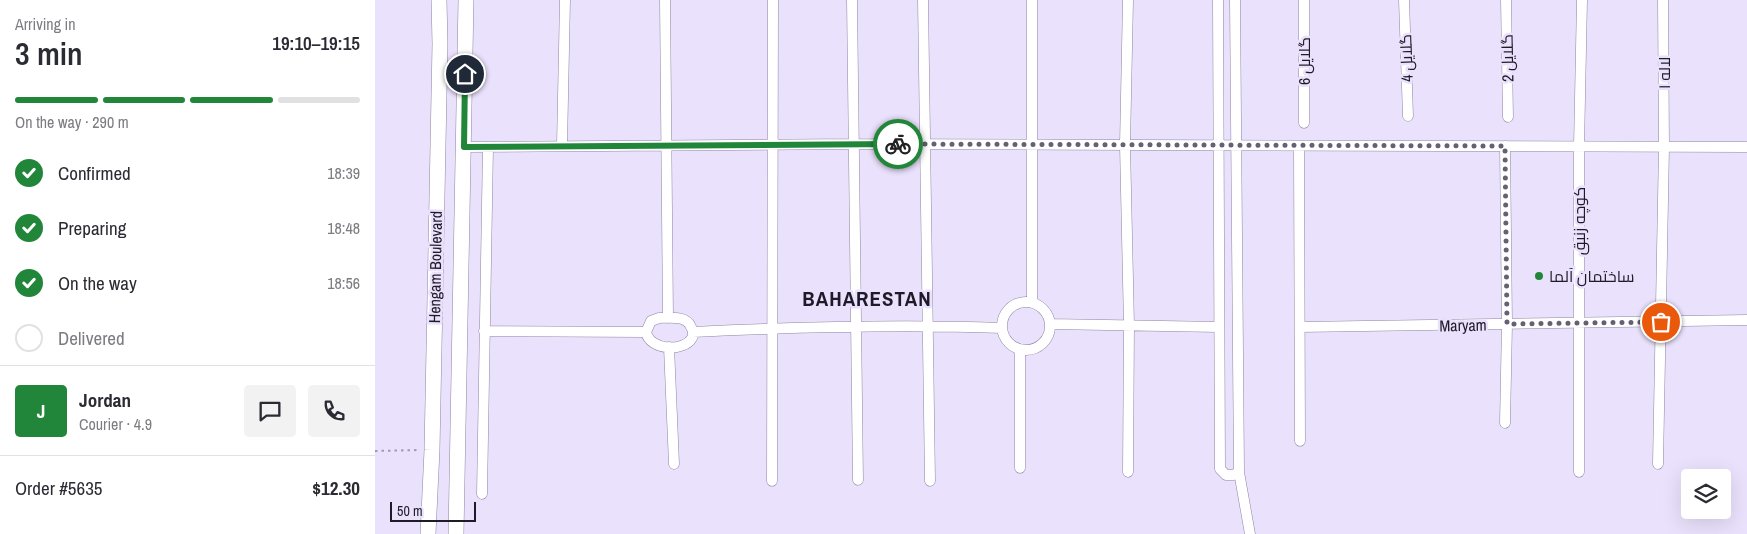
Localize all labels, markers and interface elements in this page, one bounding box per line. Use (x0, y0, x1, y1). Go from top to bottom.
text: Arriving in (15, 13, 76, 35)
text: 19:10–19:15 (272, 30, 360, 56)
text: 3 min (15, 32, 83, 75)
street label: گلایل 4 (1394, 34, 1418, 82)
street label: گلایل 2 (1496, 34, 1518, 82)
street label: گلایل 6 (1293, 37, 1315, 85)
pin (444, 53, 486, 95)
street label: لاله ۱ (1653, 57, 1675, 89)
icon: home (451, 60, 479, 88)
text: On the way · 290 m (15, 111, 129, 133)
courier (873, 119, 923, 169)
icon: bike (884, 130, 912, 158)
icon: check (15, 159, 43, 187)
text: Confirmed (58, 160, 131, 186)
text: 18:39 (327, 162, 360, 184)
street label: کوچه زنبق (1568, 187, 1591, 255)
street label: Hengam Boulevard (423, 211, 447, 323)
icon: check (15, 214, 43, 242)
text: Preparing (58, 215, 126, 241)
text: 18:48 (327, 217, 360, 239)
place label: ساختمان آلما (1549, 265, 1635, 287)
icon: check (15, 269, 43, 297)
text: On the way (58, 270, 137, 296)
marker: ساختمان آلما (1533, 270, 1545, 282)
text: 18:56 (327, 272, 360, 294)
district label: BAHARESTAN (802, 284, 932, 313)
pin (1640, 301, 1682, 343)
icon: bag (1647, 308, 1675, 336)
street label: Maryam (1439, 314, 1487, 336)
text: Delivered (58, 325, 125, 351)
button: chat (244, 385, 296, 437)
button: phone (308, 385, 360, 437)
text: Jordan (79, 387, 131, 413)
text: J (37, 398, 45, 424)
text: Courier · 4.9 (79, 413, 152, 435)
map controls (1681, 469, 1731, 519)
button: layers (1681, 469, 1731, 519)
text: Order #5635 (15, 475, 102, 501)
text: $12.30 (312, 475, 360, 501)
scale bar (390, 499, 476, 522)
text: 50 m (397, 502, 423, 520)

